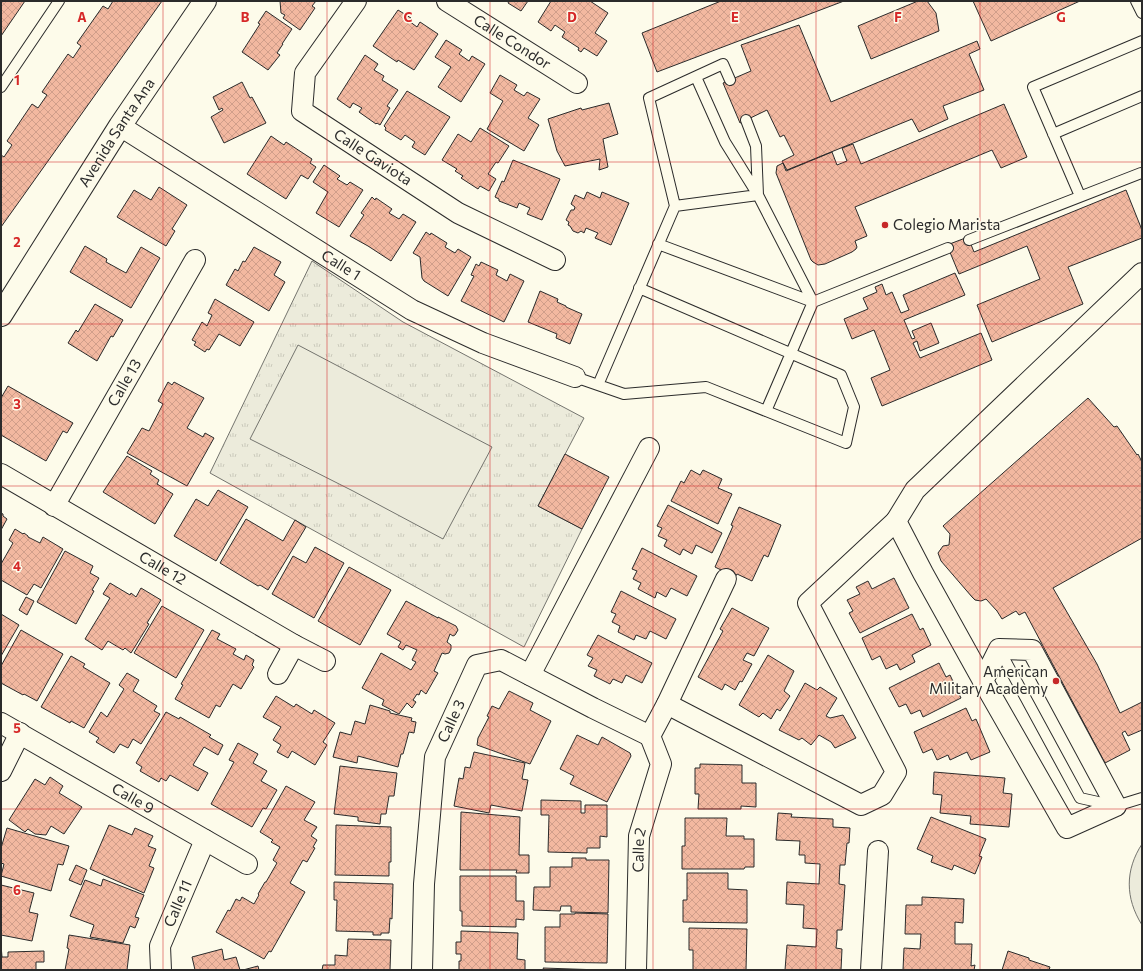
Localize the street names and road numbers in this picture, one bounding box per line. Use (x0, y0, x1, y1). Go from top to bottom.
street label: Calle Condor (471, 10, 555, 72)
street label: Avenida Santa Ana (74, 74, 158, 190)
street label: Calle Gaviota (331, 124, 416, 189)
street label: Calle 1 (318, 245, 364, 283)
street label: Calle 13 (103, 355, 144, 409)
street label: Calle 12 (136, 547, 190, 588)
street label: Calle 3 (433, 696, 468, 745)
street label: Calle 9 (109, 779, 158, 817)
street label: Calle 2 (628, 825, 649, 873)
street label: Calle 11 (159, 877, 195, 930)

